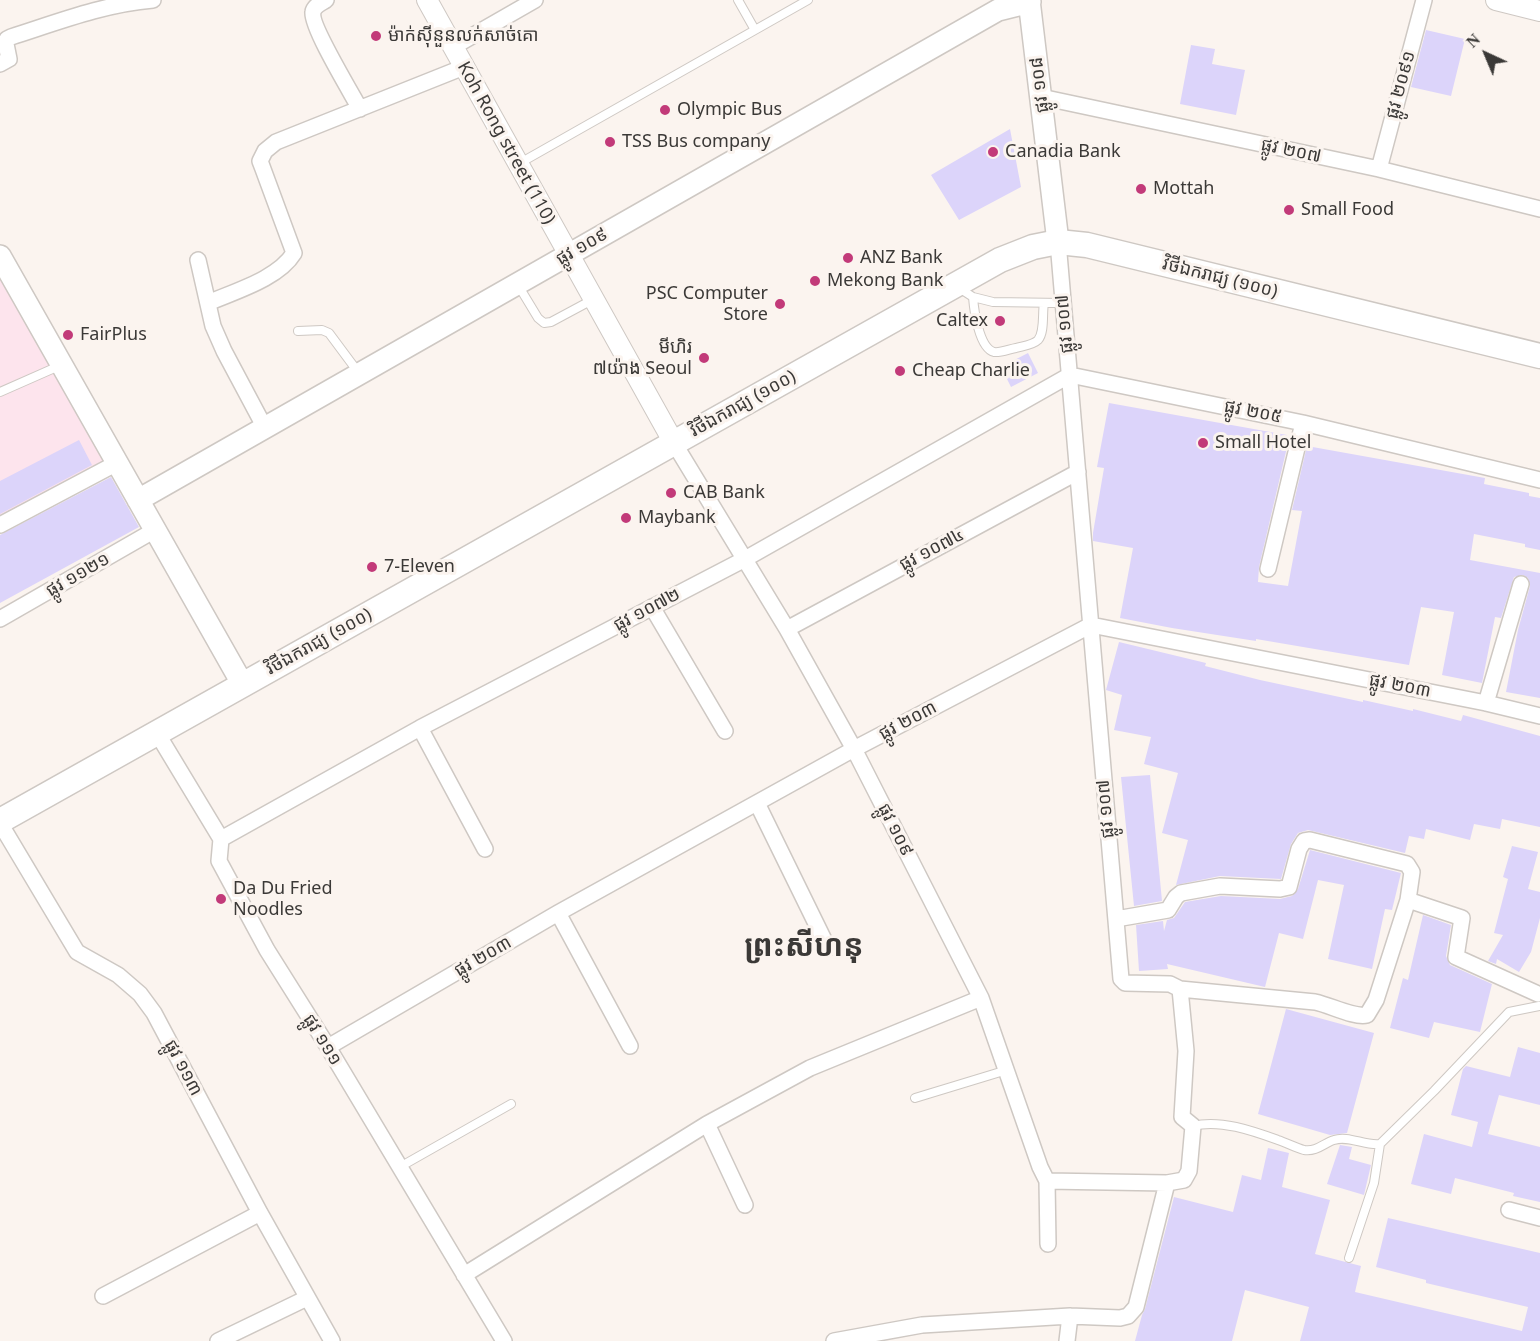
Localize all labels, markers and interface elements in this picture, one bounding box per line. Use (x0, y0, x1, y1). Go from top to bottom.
north arrow (1456, 24, 1516, 84)
place label: ម៉ាក់សុីនួនលក់សាច់គោ (388, 25, 539, 47)
marker: ម៉ាក់សុីនួនលក់សាច់គោ (369, 29, 383, 43)
text: N (1463, 31, 1483, 51)
street label: ផ្លូវ ២០៩១ (1382, 48, 1420, 122)
street label: ផ្លូវ ១០៨ (1026, 56, 1054, 114)
street label: Koh Rong street (110) (452, 58, 560, 228)
place label: Olympic Bus (677, 99, 782, 121)
marker: Olympic Bus (658, 103, 672, 117)
place label: TSS Bus company (622, 131, 770, 153)
street label: ផ្លូវ ២០៧ (1259, 134, 1323, 168)
marker: TSS Bus company (603, 135, 617, 149)
place label: Canadia Bank (1005, 141, 1121, 163)
marker: Canadia Bank (986, 145, 1000, 159)
place label: Mottah (1153, 178, 1214, 200)
marker: Mottah (1134, 182, 1148, 196)
place label: Small Food (1301, 199, 1394, 221)
marker: Small Food (1282, 203, 1296, 217)
street label: ផ្លូវ ១០៩ (552, 224, 612, 270)
place label: ANZ Bank (860, 247, 943, 269)
marker: ANZ Bank (841, 251, 855, 265)
street label: វិថីឯករាជ្យ (១០០) (1160, 253, 1280, 303)
place label: Mekong Bank (827, 270, 943, 292)
marker: Mekong Bank (808, 274, 822, 288)
place label: PSC Computer Store (646, 283, 768, 326)
street label: ផ្លូវ ១០៧ (1052, 294, 1078, 354)
marker: PSC Computer Store (773, 297, 787, 311)
place label: Caltex (936, 310, 988, 332)
marker: Caltex (993, 314, 1007, 328)
place label: FairPlus (80, 324, 147, 346)
marker: FairPlus (61, 328, 75, 342)
place label: មីហិរ ៧យ៉ាង Seoul (593, 337, 692, 380)
marker: មីហិរ ៧យ៉ាង Seoul (697, 351, 711, 365)
place label: Cheap Charlie (912, 360, 1030, 382)
marker: Cheap Charlie (893, 364, 907, 378)
street label: វិថីឯករាជ្យ (១០០) (686, 366, 800, 442)
street label: ផ្លូវ ២០៥ (1222, 396, 1284, 428)
place label: Small Hotel (1215, 432, 1311, 454)
marker: Small Hotel (1196, 436, 1210, 450)
place label: CAB Bank (683, 482, 765, 504)
marker: CAB Bank (664, 486, 678, 500)
place label: Maybank (638, 507, 716, 529)
marker: Maybank (619, 511, 633, 525)
street label: ផ្លូវ ១០៧៤ (896, 524, 968, 576)
street label: ផ្លូវ ១១២១ (42, 548, 114, 602)
place label: 7-Eleven (384, 556, 455, 578)
marker: 7-Eleven (365, 560, 379, 574)
street label: ផ្លូវ ១០៧២ (610, 583, 684, 637)
street label: វិថីឯករាជ្យ (១០០) (262, 604, 376, 680)
street label: ផ្លូវ ២០៣ (1367, 669, 1433, 703)
street label: ផ្លូវ ២០៣ (875, 697, 941, 745)
street label: ផ្លូវ ១០៧ (1093, 779, 1119, 839)
street label: ផ្លូវ ១០៩ (873, 800, 917, 860)
place label: Da Du Fried Noodles (233, 878, 333, 920)
marker: Da Du Fried Noodles (214, 892, 228, 906)
district label: ព្រះសីហនុ (744, 929, 864, 965)
street label: ផ្លូវ ២០៣ (451, 932, 515, 982)
street label: ផ្លូវ ១១១ (298, 1010, 346, 1070)
street label: ផ្លូវ ១១៣ (159, 1036, 207, 1100)

